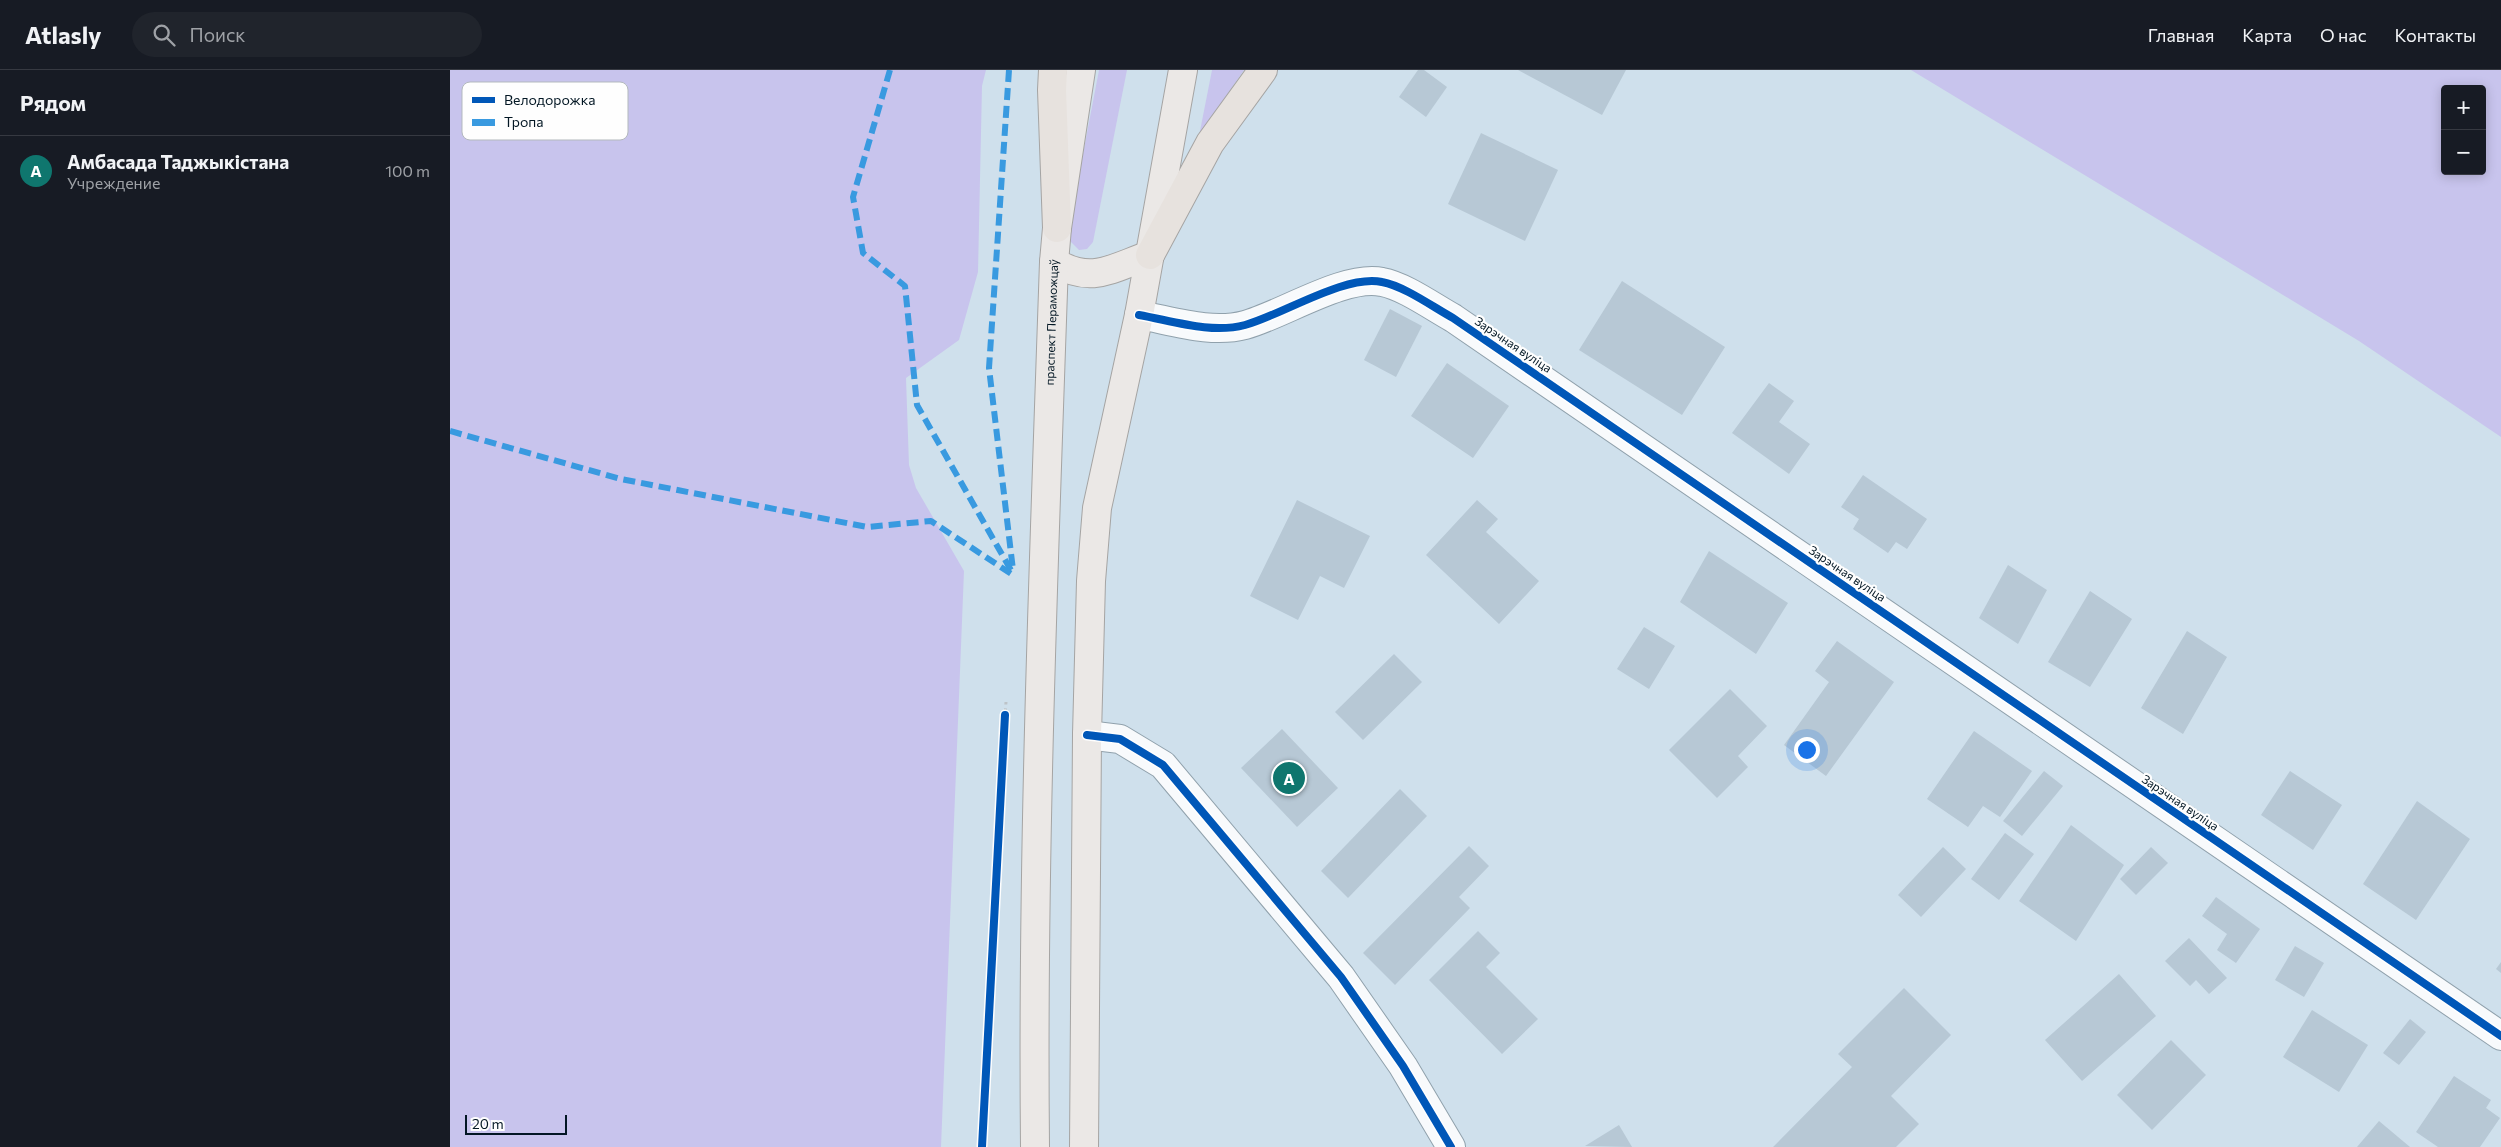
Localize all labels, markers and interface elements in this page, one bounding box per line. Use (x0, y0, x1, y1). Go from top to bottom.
search box (132, 12, 482, 57)
text: Atlasly (25, 20, 102, 49)
icon: search (150, 21, 178, 49)
text: Поиск (190, 23, 246, 46)
text: Главная (2148, 24, 2214, 46)
text: Карта (2242, 24, 2292, 46)
text: О нас (2320, 24, 2367, 46)
text: Контакты (2395, 24, 2476, 46)
legend (462, 82, 628, 140)
map controls (2441, 85, 2486, 175)
button: + (2441, 85, 2486, 130)
text: Рядом (20, 90, 86, 115)
text: Велодорожка (504, 91, 595, 108)
text: Тропа (504, 113, 544, 130)
button: − (2441, 130, 2486, 175)
text: Амбасада Таджыкістана (67, 150, 289, 173)
text: A (30, 161, 42, 180)
text: 100 m (385, 161, 430, 180)
text: Учреждение (67, 173, 160, 192)
street label: праспект Пераможцаў (1042, 259, 1060, 386)
street label: Зарэчная вуліца (1473, 313, 1555, 375)
street label: Зарэчная вуліца (1807, 542, 1889, 604)
your location (1794, 737, 1820, 763)
pin: A (1273, 759, 1305, 797)
street label: Зарэчная вуліца (2140, 771, 2222, 833)
scale bar (465, 1112, 568, 1135)
text: 20 m (472, 1115, 504, 1132)

